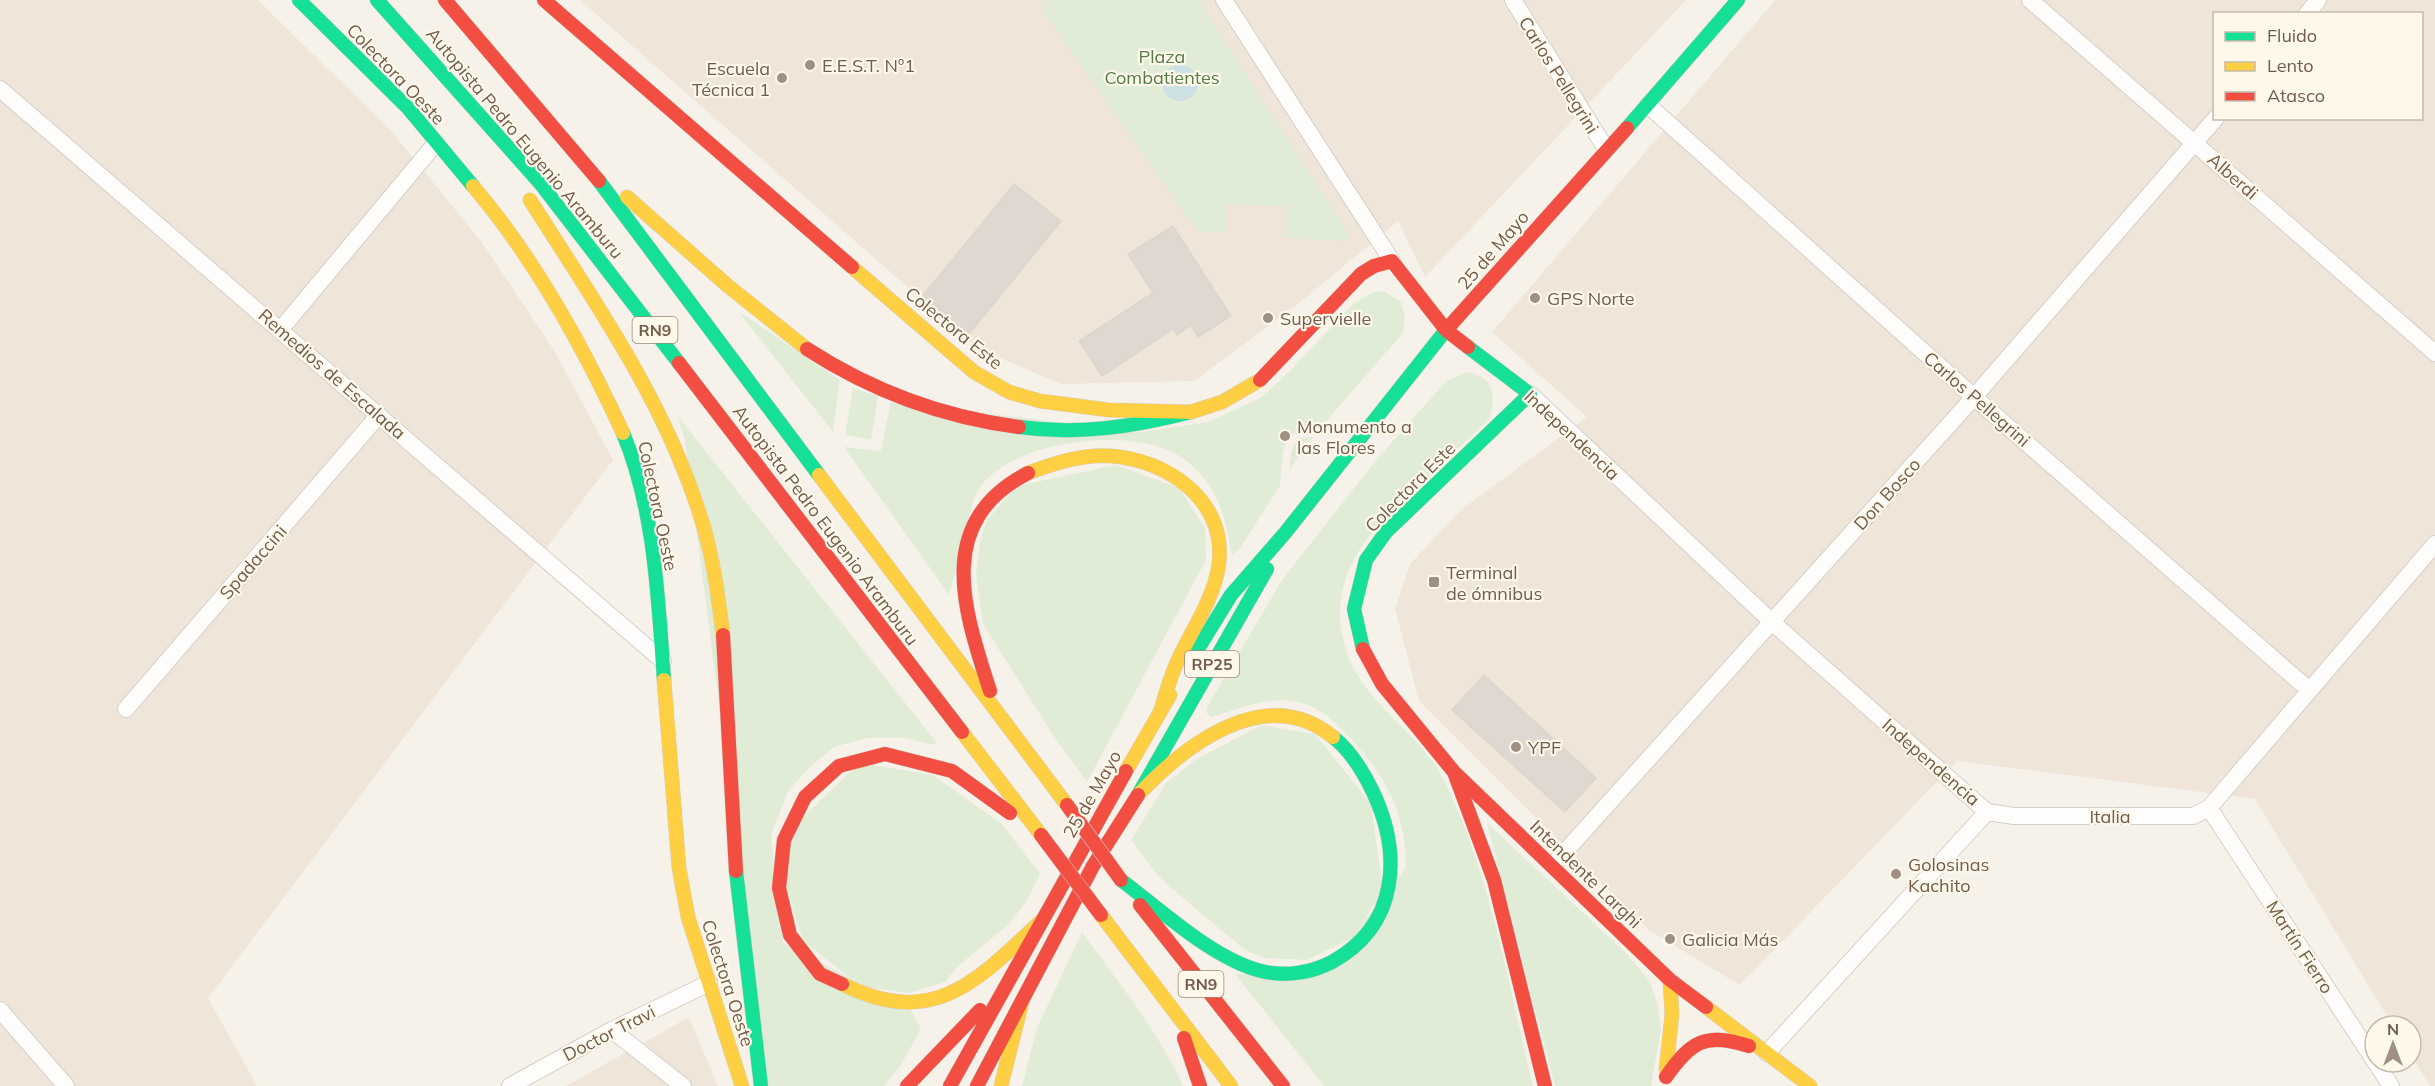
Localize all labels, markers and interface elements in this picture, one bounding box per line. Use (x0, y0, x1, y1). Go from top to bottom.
street label: Carlos Pellegrini (1514, 12, 1604, 138)
legend (2213, 12, 2423, 120)
street label: Colectora Oeste (342, 19, 450, 129)
street label: Autopista Pedro Eugenio Aramburu (421, 23, 629, 263)
text: Fluido (2267, 24, 2317, 47)
park label: Plaza Combatientes (1104, 45, 1220, 89)
place label: E.E.S.T. Nº1 (822, 54, 915, 77)
text: Lento (2267, 54, 2314, 77)
place label: Escuela Técnica 1 (692, 57, 770, 101)
marker: E.E.S.T. Nº1 (803, 58, 817, 72)
marker: Escuela Técnica 1 (775, 71, 789, 85)
text: Atasco (2267, 84, 2325, 107)
street label: Alberdi (2203, 148, 2263, 204)
street label: 25 de Mayo (1452, 206, 1534, 294)
street label: Colectora Este (901, 282, 1007, 374)
place label: GPS Norte (1547, 287, 1635, 310)
marker: GPS Norte (1528, 291, 1542, 305)
street label: Remedios de Escalada (254, 304, 410, 444)
place label: Supervielle (1280, 307, 1371, 330)
marker: Supervielle (1261, 311, 1275, 325)
road number: RN9 (632, 317, 678, 343)
street label: Carlos Pellegrini (1919, 347, 2035, 451)
street label: Independencia (1520, 385, 1624, 485)
street label: Autopista Pedro Eugenio Aramburu (728, 400, 924, 650)
place label: Monumento a las Flores (1297, 415, 1412, 459)
marker: Monumento a las Flores (1278, 429, 1292, 443)
street label: Colectora Este (1360, 437, 1460, 537)
street label: Colectora Oeste (633, 439, 683, 573)
street label: Don Bosco (1849, 453, 1925, 535)
street label: Spadaccini (214, 520, 292, 604)
place label: Terminal de ómnibus (1446, 561, 1542, 605)
marker: Terminal de ómnibus (1427, 575, 1441, 589)
road number: RP25 (1185, 651, 1239, 677)
street label: Independencia (1877, 713, 1985, 811)
place label: YPF (1527, 736, 1561, 759)
marker: YPF (1509, 740, 1523, 754)
street label: 25 de Mayo (1058, 746, 1126, 842)
street label: Italia (2089, 805, 2131, 828)
street label: Intendente Larghi (1525, 815, 1647, 933)
place label: Golosinas Kachito (1908, 853, 1990, 897)
marker: Golosinas Kachito (1889, 867, 1903, 881)
street label: Martín Fierro (2261, 896, 2339, 998)
street label: Colectora Oeste (697, 917, 759, 1049)
place label: Galicia Más (1682, 928, 1778, 951)
marker: Galicia Más (1663, 932, 1677, 946)
road number: RN9 (1178, 971, 1224, 997)
street label: Doctor Travi (559, 1000, 659, 1066)
north arrow (2363, 1014, 2423, 1074)
text: N (2387, 1019, 2399, 1039)

